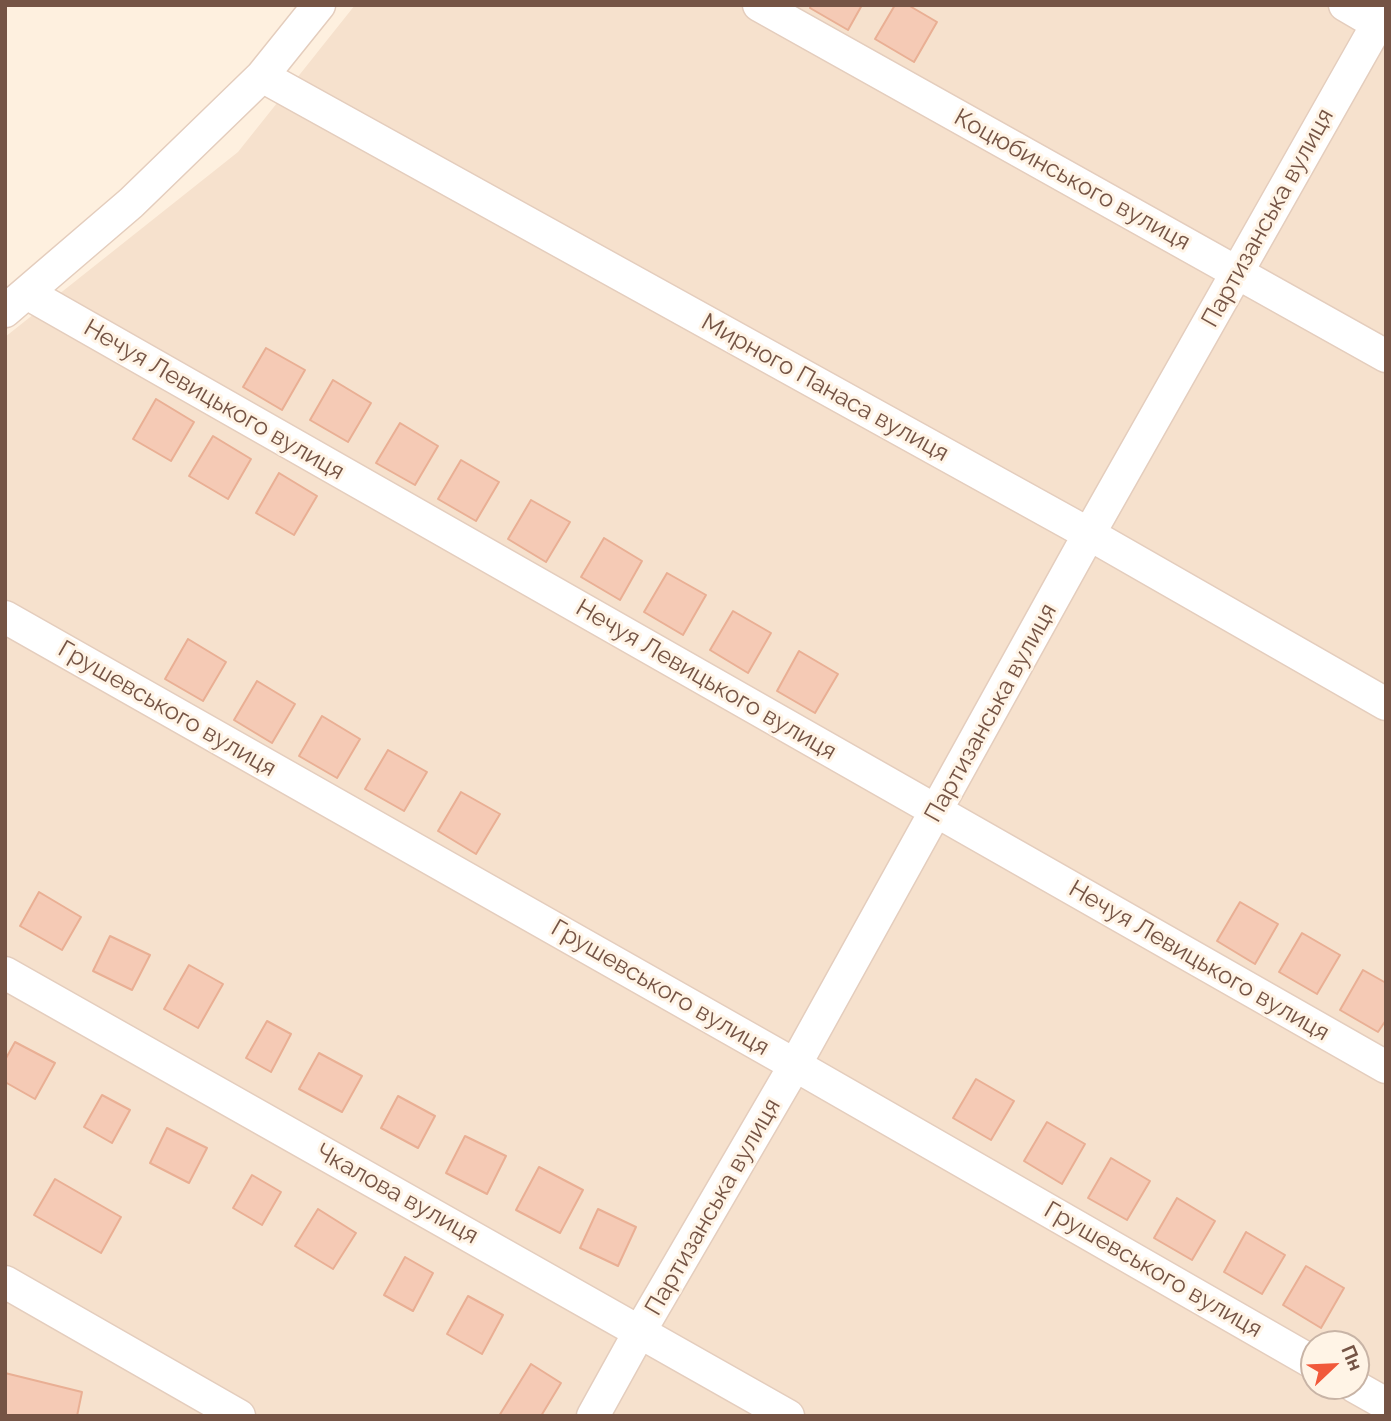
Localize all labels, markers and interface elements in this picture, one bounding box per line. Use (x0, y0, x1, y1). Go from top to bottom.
street label: Коцюбинського вулиця (949, 103, 1195, 257)
street label: Партизанська вулиця (1196, 104, 1340, 332)
street label: Мирного Панаса вулиця (696, 308, 954, 468)
street label: Нечуя Левицького вулиця (79, 314, 349, 486)
street label: Нечуя Левицького вулиця (571, 594, 841, 766)
street label: Партизанська вулиця (919, 599, 1063, 827)
street label: Грушевського вулиця (53, 635, 281, 783)
street label: Нечуя Левицького вулиця (1064, 875, 1334, 1047)
street label: Грушевського вулиця (546, 914, 774, 1062)
street label: Партизанська вулиця (639, 1094, 787, 1320)
street label: Чкалова вулиця (311, 1138, 483, 1250)
street label: Грушевського вулиця (1039, 1196, 1267, 1344)
north arrow (1300, 1330, 1370, 1400)
text: Пн (1337, 1342, 1368, 1374)

